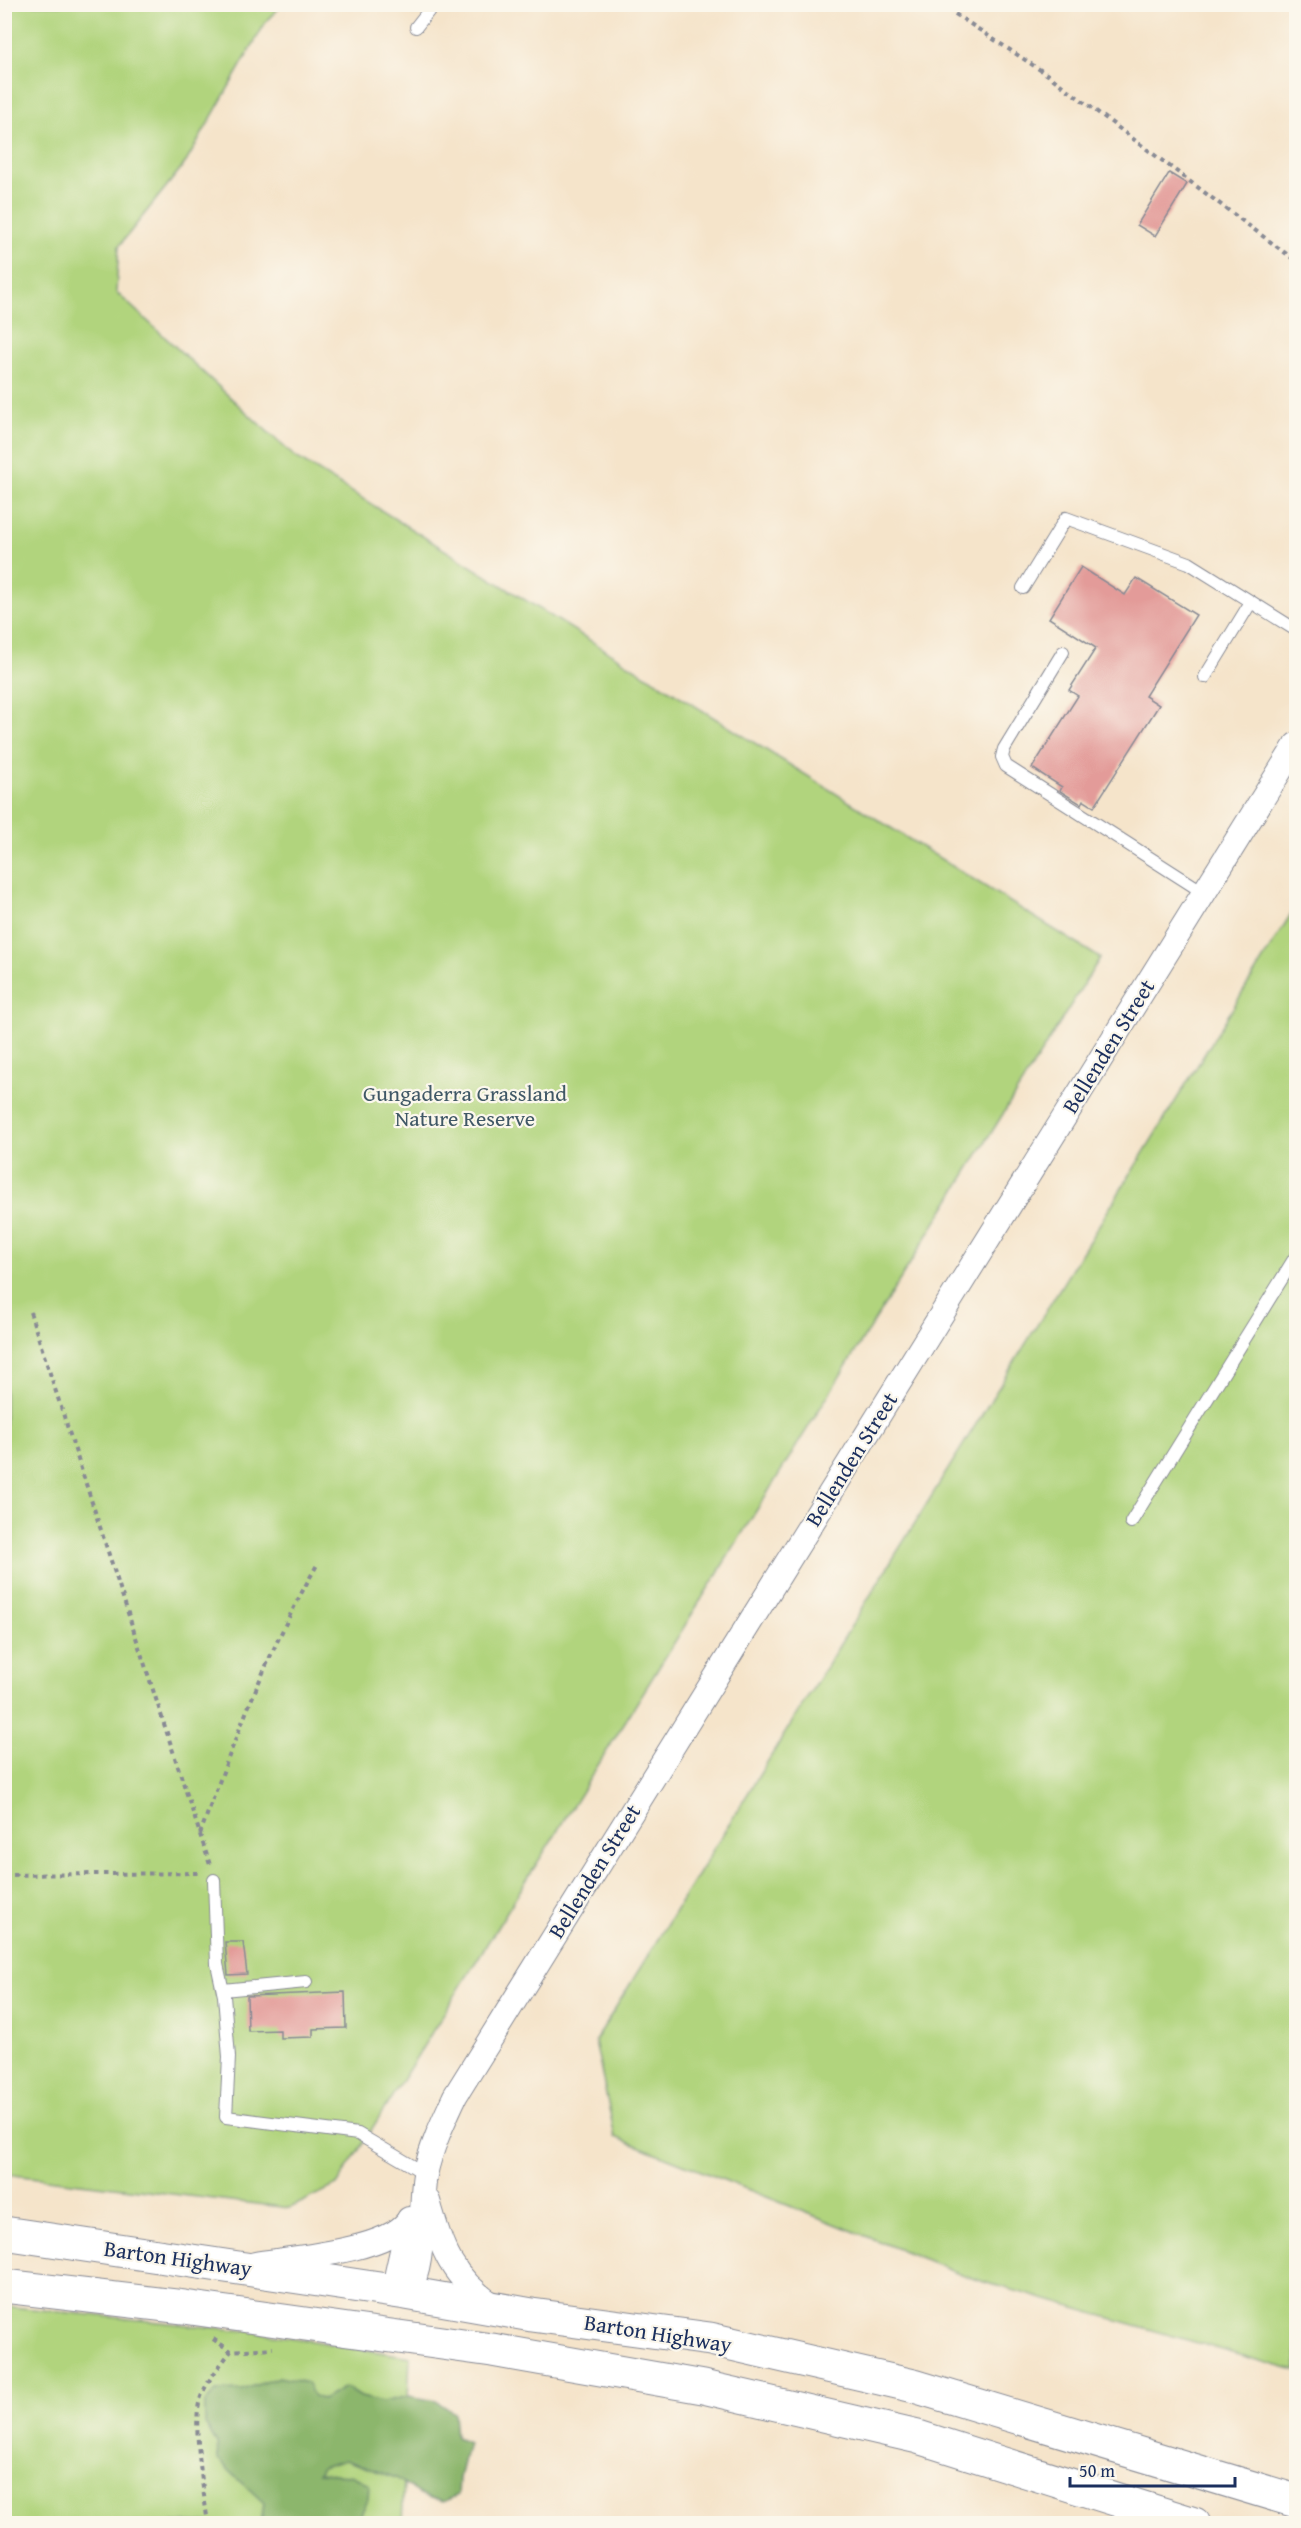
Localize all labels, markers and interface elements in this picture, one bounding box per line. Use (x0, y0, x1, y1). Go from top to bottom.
street label: Bellenden Street (1054, 973, 1162, 1119)
park label: Gungaderra Grassland Nature Reserve (363, 1077, 567, 1134)
street label: Bellenden Street (797, 1386, 905, 1532)
street label: Bellenden Street (540, 1798, 648, 1944)
street label: Barton Highway (102, 2232, 254, 2284)
street label: Barton Highway (582, 2306, 734, 2360)
scale bar (1070, 2450, 1235, 2488)
text: 50 m (1079, 2457, 1115, 2484)

